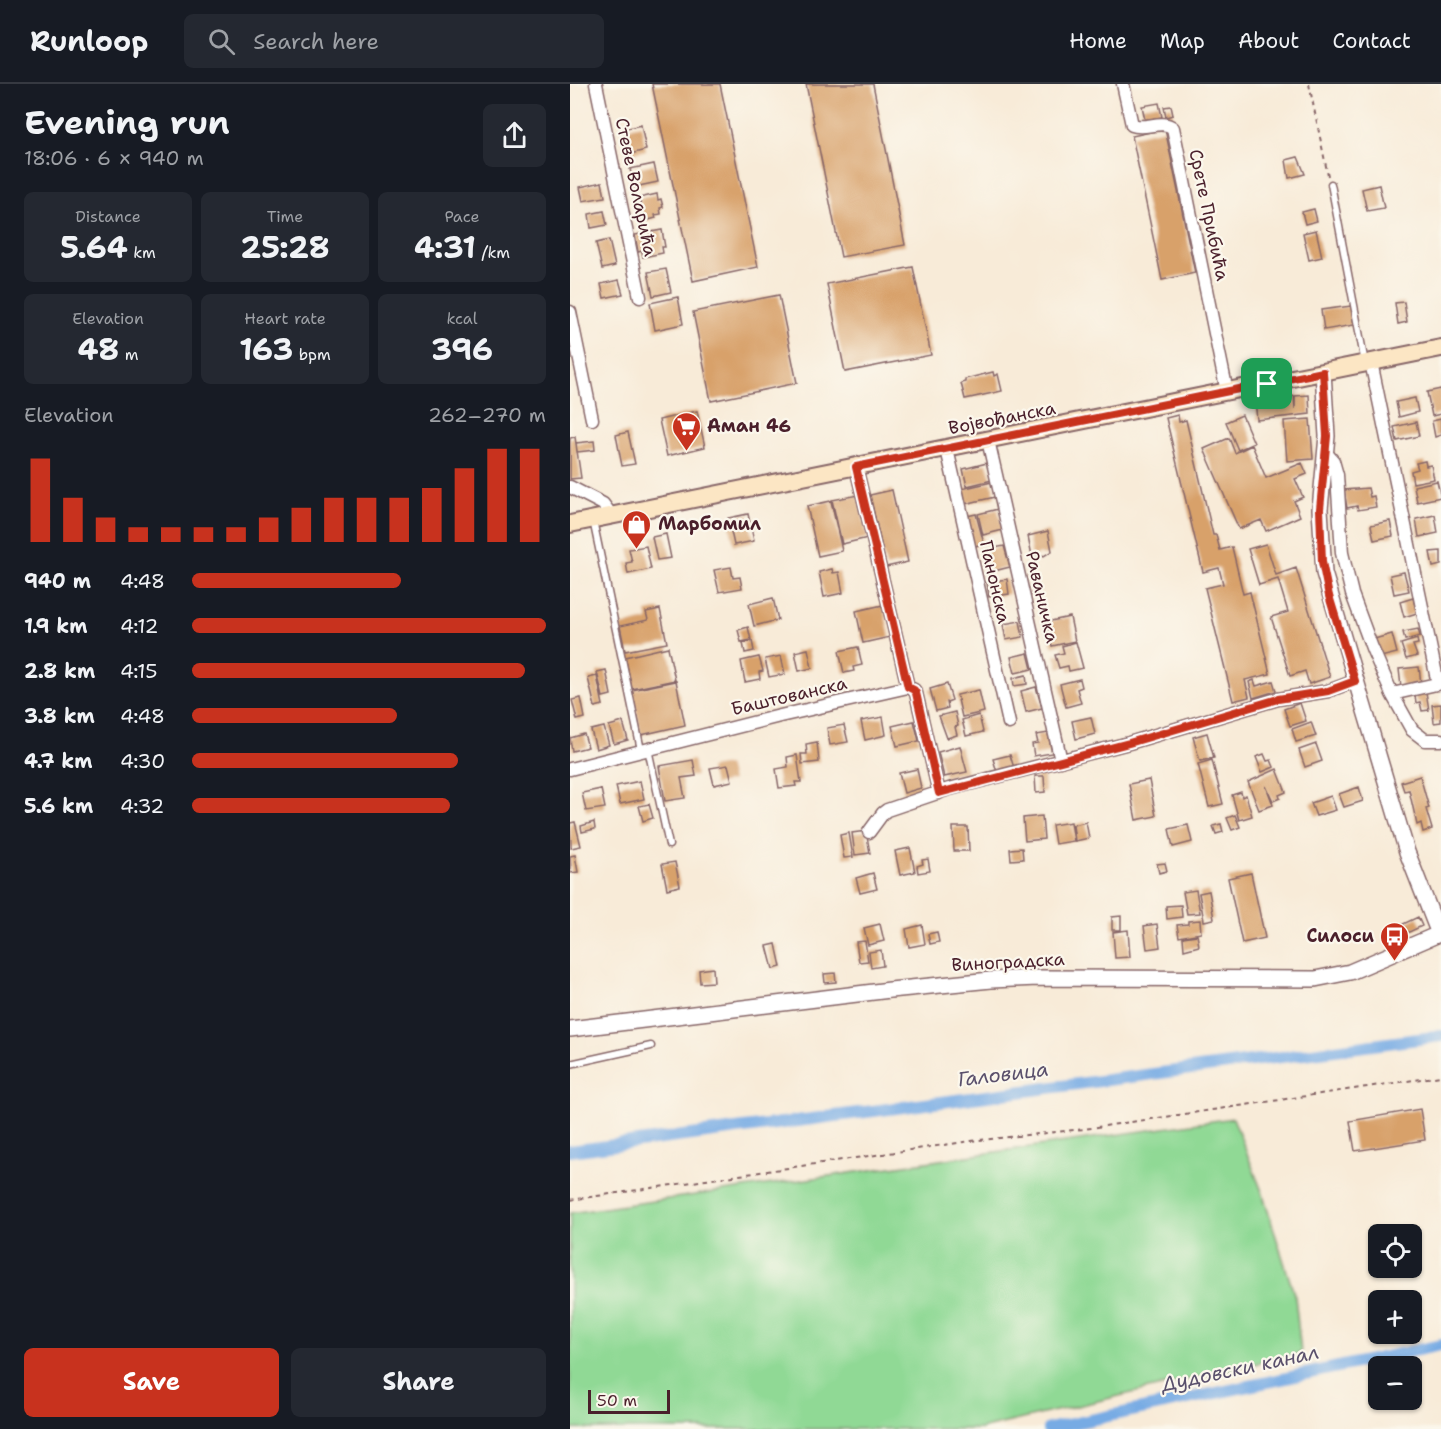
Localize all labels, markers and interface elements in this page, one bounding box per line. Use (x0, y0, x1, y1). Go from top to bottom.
search box (184, 14, 604, 68)
text: Runloop (30, 22, 148, 60)
icon: search (205, 25, 238, 58)
text: Search here (253, 27, 379, 56)
text: Home (1069, 27, 1127, 55)
text: Map (1160, 27, 1205, 55)
text: About (1238, 27, 1299, 55)
text: Contact (1332, 27, 1411, 55)
text: Evening run (24, 100, 230, 145)
button: share (483, 104, 546, 167)
street label: Стеве Воларића (610, 115, 662, 259)
text: 18:06 · 6 × 940 m (24, 145, 204, 171)
street label: Срете Прибића (1183, 147, 1235, 283)
text: Distance (75, 206, 141, 227)
text: Time (267, 206, 303, 227)
text: Pace (444, 206, 480, 227)
text: 5.64 (60, 227, 128, 268)
text: 25:28 (240, 227, 330, 268)
text: 4:31 (414, 227, 476, 268)
text: km (128, 242, 156, 263)
text: /km (476, 242, 510, 263)
text: Elevation (72, 308, 144, 329)
text: Heart rate (244, 308, 326, 329)
text: kcal (446, 308, 478, 329)
text: 48 (77, 329, 119, 370)
text: 163 (239, 329, 293, 370)
text: 396 (431, 329, 493, 370)
text: m (119, 344, 139, 365)
text: bpm (293, 344, 331, 365)
pin (1241, 358, 1292, 409)
icon: arrive (1250, 367, 1283, 400)
street label: Војвођанска (946, 396, 1058, 440)
text: Elevation (24, 402, 114, 428)
text: 262–270 m (428, 402, 546, 428)
supermarket icon: Аман 46 (670, 410, 702, 452)
place label: Аман 46 (707, 414, 791, 438)
shop icon: Марбомил (621, 508, 653, 550)
place label: Марбомил (658, 512, 761, 536)
street label: Панонска (974, 538, 1016, 626)
street label: Раваничка (1020, 549, 1064, 645)
text: 940 m (24, 568, 91, 594)
text: 4:48 (120, 568, 165, 594)
text: 1.9 km (24, 613, 87, 639)
text: 4:12 (120, 613, 159, 639)
text: 2.8 km (24, 658, 95, 684)
text: 4:15 (120, 658, 158, 684)
street label: Баштованска (729, 671, 849, 721)
text: 3.8 km (24, 703, 95, 729)
text: 4:48 (120, 703, 165, 729)
text: 4.7 km (24, 748, 92, 774)
text: 4:30 (120, 748, 165, 774)
text: 5.6 km (24, 793, 93, 819)
text: 4:32 (120, 793, 164, 819)
bus stop icon: Силоси (1379, 920, 1411, 962)
place label: Силоси (1307, 924, 1374, 948)
street label: Виноградска (951, 947, 1065, 977)
water label: Галовица (956, 1056, 1050, 1092)
map controls (1368, 1224, 1422, 1410)
button: locate (1368, 1224, 1422, 1278)
button: + (1368, 1290, 1422, 1344)
water label: Дудовски канал (1158, 1339, 1321, 1398)
button: Save (24, 1348, 279, 1417)
button: Share (291, 1348, 546, 1417)
button: − (1368, 1356, 1422, 1410)
scale bar (588, 1387, 670, 1414)
text: 50 m (597, 1390, 637, 1411)

